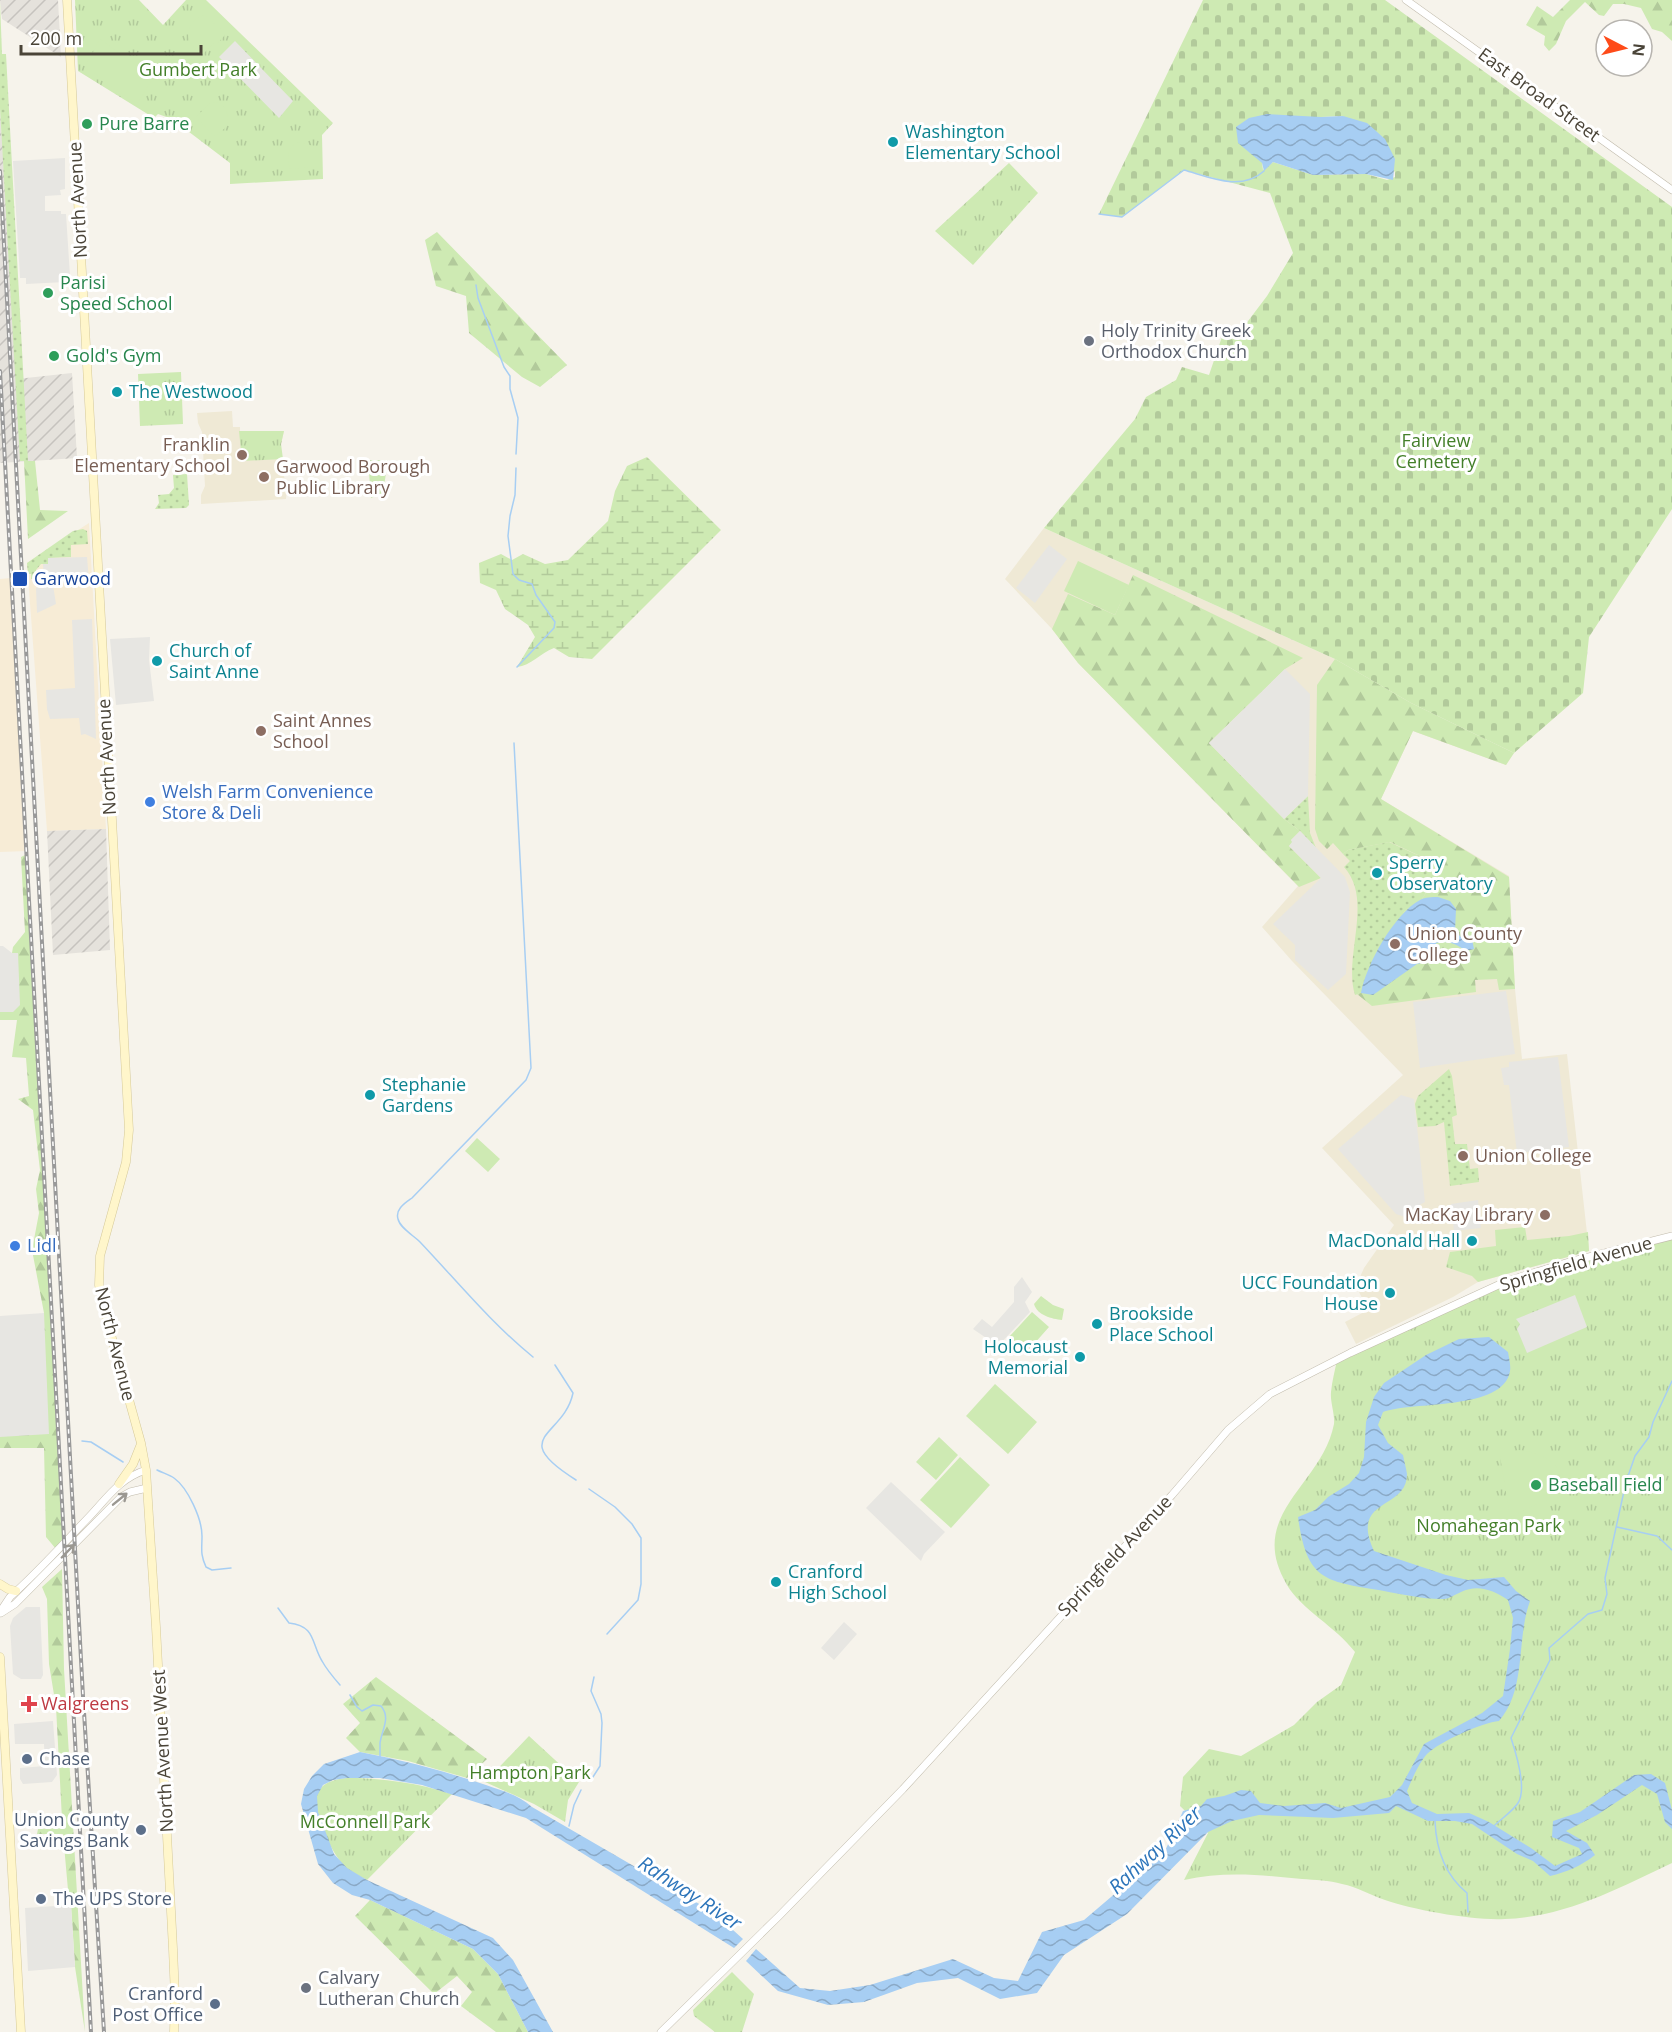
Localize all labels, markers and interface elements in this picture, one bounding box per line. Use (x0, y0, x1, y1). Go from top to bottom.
scale bar (21, 18, 201, 56)
north arrow (1594, 18, 1654, 78)
text: 200 m (30, 26, 82, 50)
street label: East Broad Street (1474, 42, 1605, 147)
text: N (1627, 42, 1651, 58)
park label: Gumbert Park (139, 57, 258, 81)
place label: Pure Barre (99, 111, 189, 135)
marker: Pure Barre (80, 117, 94, 131)
place label: Washington Elementary School (905, 119, 1061, 164)
marker: Washington Elementary School (886, 135, 900, 149)
street label: North Avenue (62, 141, 92, 259)
place label: Parisi Speed School (60, 270, 173, 315)
marker: Parisi Speed School (41, 286, 55, 300)
place label: Holy Trinity Greek Orthodox Church (1101, 318, 1252, 363)
marker: Holy Trinity Greek Orthodox Church (1082, 334, 1096, 348)
place label: Gold's Gym (66, 343, 161, 367)
marker: Gold's Gym (47, 349, 61, 363)
place label: The Westwood (129, 379, 253, 403)
marker: The Westwood (110, 385, 124, 399)
park label: Fairview Cemetery (1395, 428, 1478, 473)
place label: Franklin Elementary School (74, 432, 230, 477)
marker: Franklin Elementary School (235, 448, 249, 462)
place label: Garwood Borough Public Library (276, 454, 430, 499)
marker: Garwood Borough Public Library (257, 470, 271, 484)
place label: Garwood (34, 566, 111, 590)
marker: Garwood (11, 570, 29, 588)
place label: Church of Saint Anne (169, 638, 259, 683)
marker: Church of Saint Anne (150, 654, 164, 668)
street label: North Avenue (91, 698, 121, 816)
place label: Saint Annes School (273, 708, 372, 753)
marker: Saint Annes School (254, 724, 268, 738)
place label: Welsh Farm Convenience Store & Deli (162, 779, 373, 824)
marker: Welsh Farm Convenience Store & Deli (143, 795, 157, 809)
place label: Sperry Observatory (1389, 850, 1494, 895)
marker: Sperry Observatory (1370, 866, 1384, 880)
place label: Union County College (1407, 921, 1523, 966)
marker: Union County College (1388, 937, 1402, 951)
place label: Stephanie Gardens (382, 1072, 466, 1117)
marker: Stephanie Gardens (363, 1088, 377, 1102)
place label: Union College (1475, 1143, 1592, 1167)
marker: Union College (1456, 1149, 1470, 1163)
place label: MacKay Library (1405, 1202, 1534, 1226)
marker: MacKay Library (1538, 1208, 1552, 1222)
place label: MacDonald Hall (1328, 1228, 1460, 1252)
street label: Springfield Avenue (1497, 1230, 1655, 1296)
place label: Lidl (27, 1233, 57, 1257)
marker: MacDonald Hall (1465, 1234, 1479, 1248)
marker: Lidl (8, 1239, 22, 1253)
place label: UCC Foundation House (1241, 1270, 1378, 1315)
street label: North Avenue (90, 1284, 142, 1403)
marker: UCC Foundation House (1383, 1286, 1397, 1300)
place label: Brookside Place School (1109, 1301, 1214, 1346)
marker: Brookside Place School (1090, 1317, 1104, 1331)
place label: Holocaust Memorial (984, 1334, 1068, 1379)
marker: Holocaust Memorial (1073, 1350, 1087, 1364)
place label: Baseball Field (1548, 1472, 1663, 1496)
marker: Baseball Field (1529, 1478, 1543, 1492)
street label: Springfield Avenue (1052, 1490, 1177, 1621)
one-way arrow (112, 1492, 128, 1505)
park label: Nomahegan Park (1416, 1513, 1562, 1537)
one-way arrow (60, 1544, 74, 1559)
place label: Cranford High School (788, 1559, 887, 1604)
marker: Cranford High School (769, 1575, 783, 1589)
street label: North Avenue West (146, 1669, 178, 1833)
place label: Walgreens (41, 1691, 129, 1715)
marker: Walgreens (22, 1697, 36, 1711)
place label: Chase (39, 1746, 90, 1770)
marker: Chase (20, 1752, 34, 1766)
park label: Hampton Park (469, 1760, 591, 1784)
water label: Rahway River (1102, 1799, 1208, 1900)
place label: Union County Savings Bank (14, 1807, 130, 1852)
park label: McConnell Park (300, 1809, 431, 1833)
marker: Union County Savings Bank (134, 1823, 148, 1837)
water label: Rahway River (634, 1849, 748, 1937)
place label: The UPS Store (53, 1886, 172, 1910)
marker: The UPS Store (34, 1892, 48, 1906)
place label: Calvary Lutheran Church (318, 1965, 460, 2010)
place label: Cranford Post Office (112, 1981, 203, 2026)
marker: Calvary Lutheran Church (299, 1981, 313, 1995)
marker: Cranford Post Office (208, 1997, 222, 2011)

